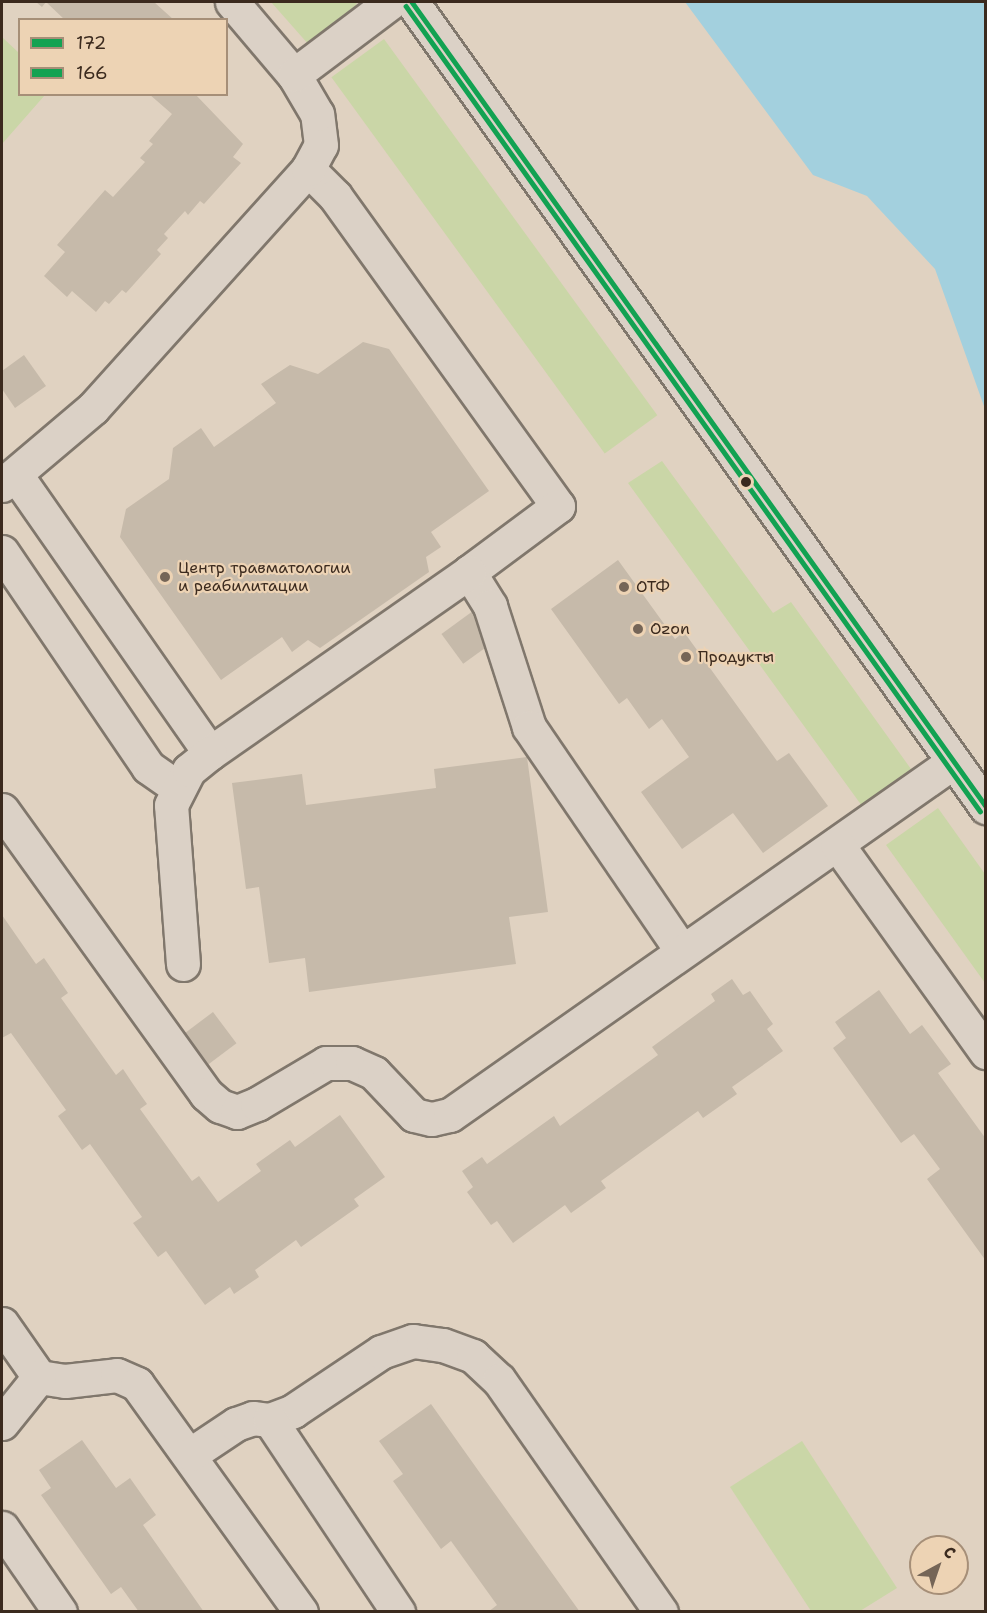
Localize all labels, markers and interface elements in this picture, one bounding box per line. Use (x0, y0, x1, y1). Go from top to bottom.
legend (18, 18, 228, 96)
text: 172 (76, 31, 106, 55)
text: 166 (76, 61, 108, 85)
unlabelled marker (740, 476, 752, 488)
place label: Центр травматологии и реабилитации (178, 558, 351, 596)
marker: Центр травматологии и реабилитации (156, 568, 174, 586)
place label: ОТФ (636, 577, 670, 597)
marker: ОТФ (617, 580, 631, 594)
place label: Ozon (650, 619, 690, 639)
marker: Ozon (631, 622, 645, 636)
place label: Продукты (698, 647, 774, 667)
marker: Продукты (679, 650, 693, 664)
north arrow (909, 1535, 969, 1595)
text: С (939, 1541, 960, 1564)

